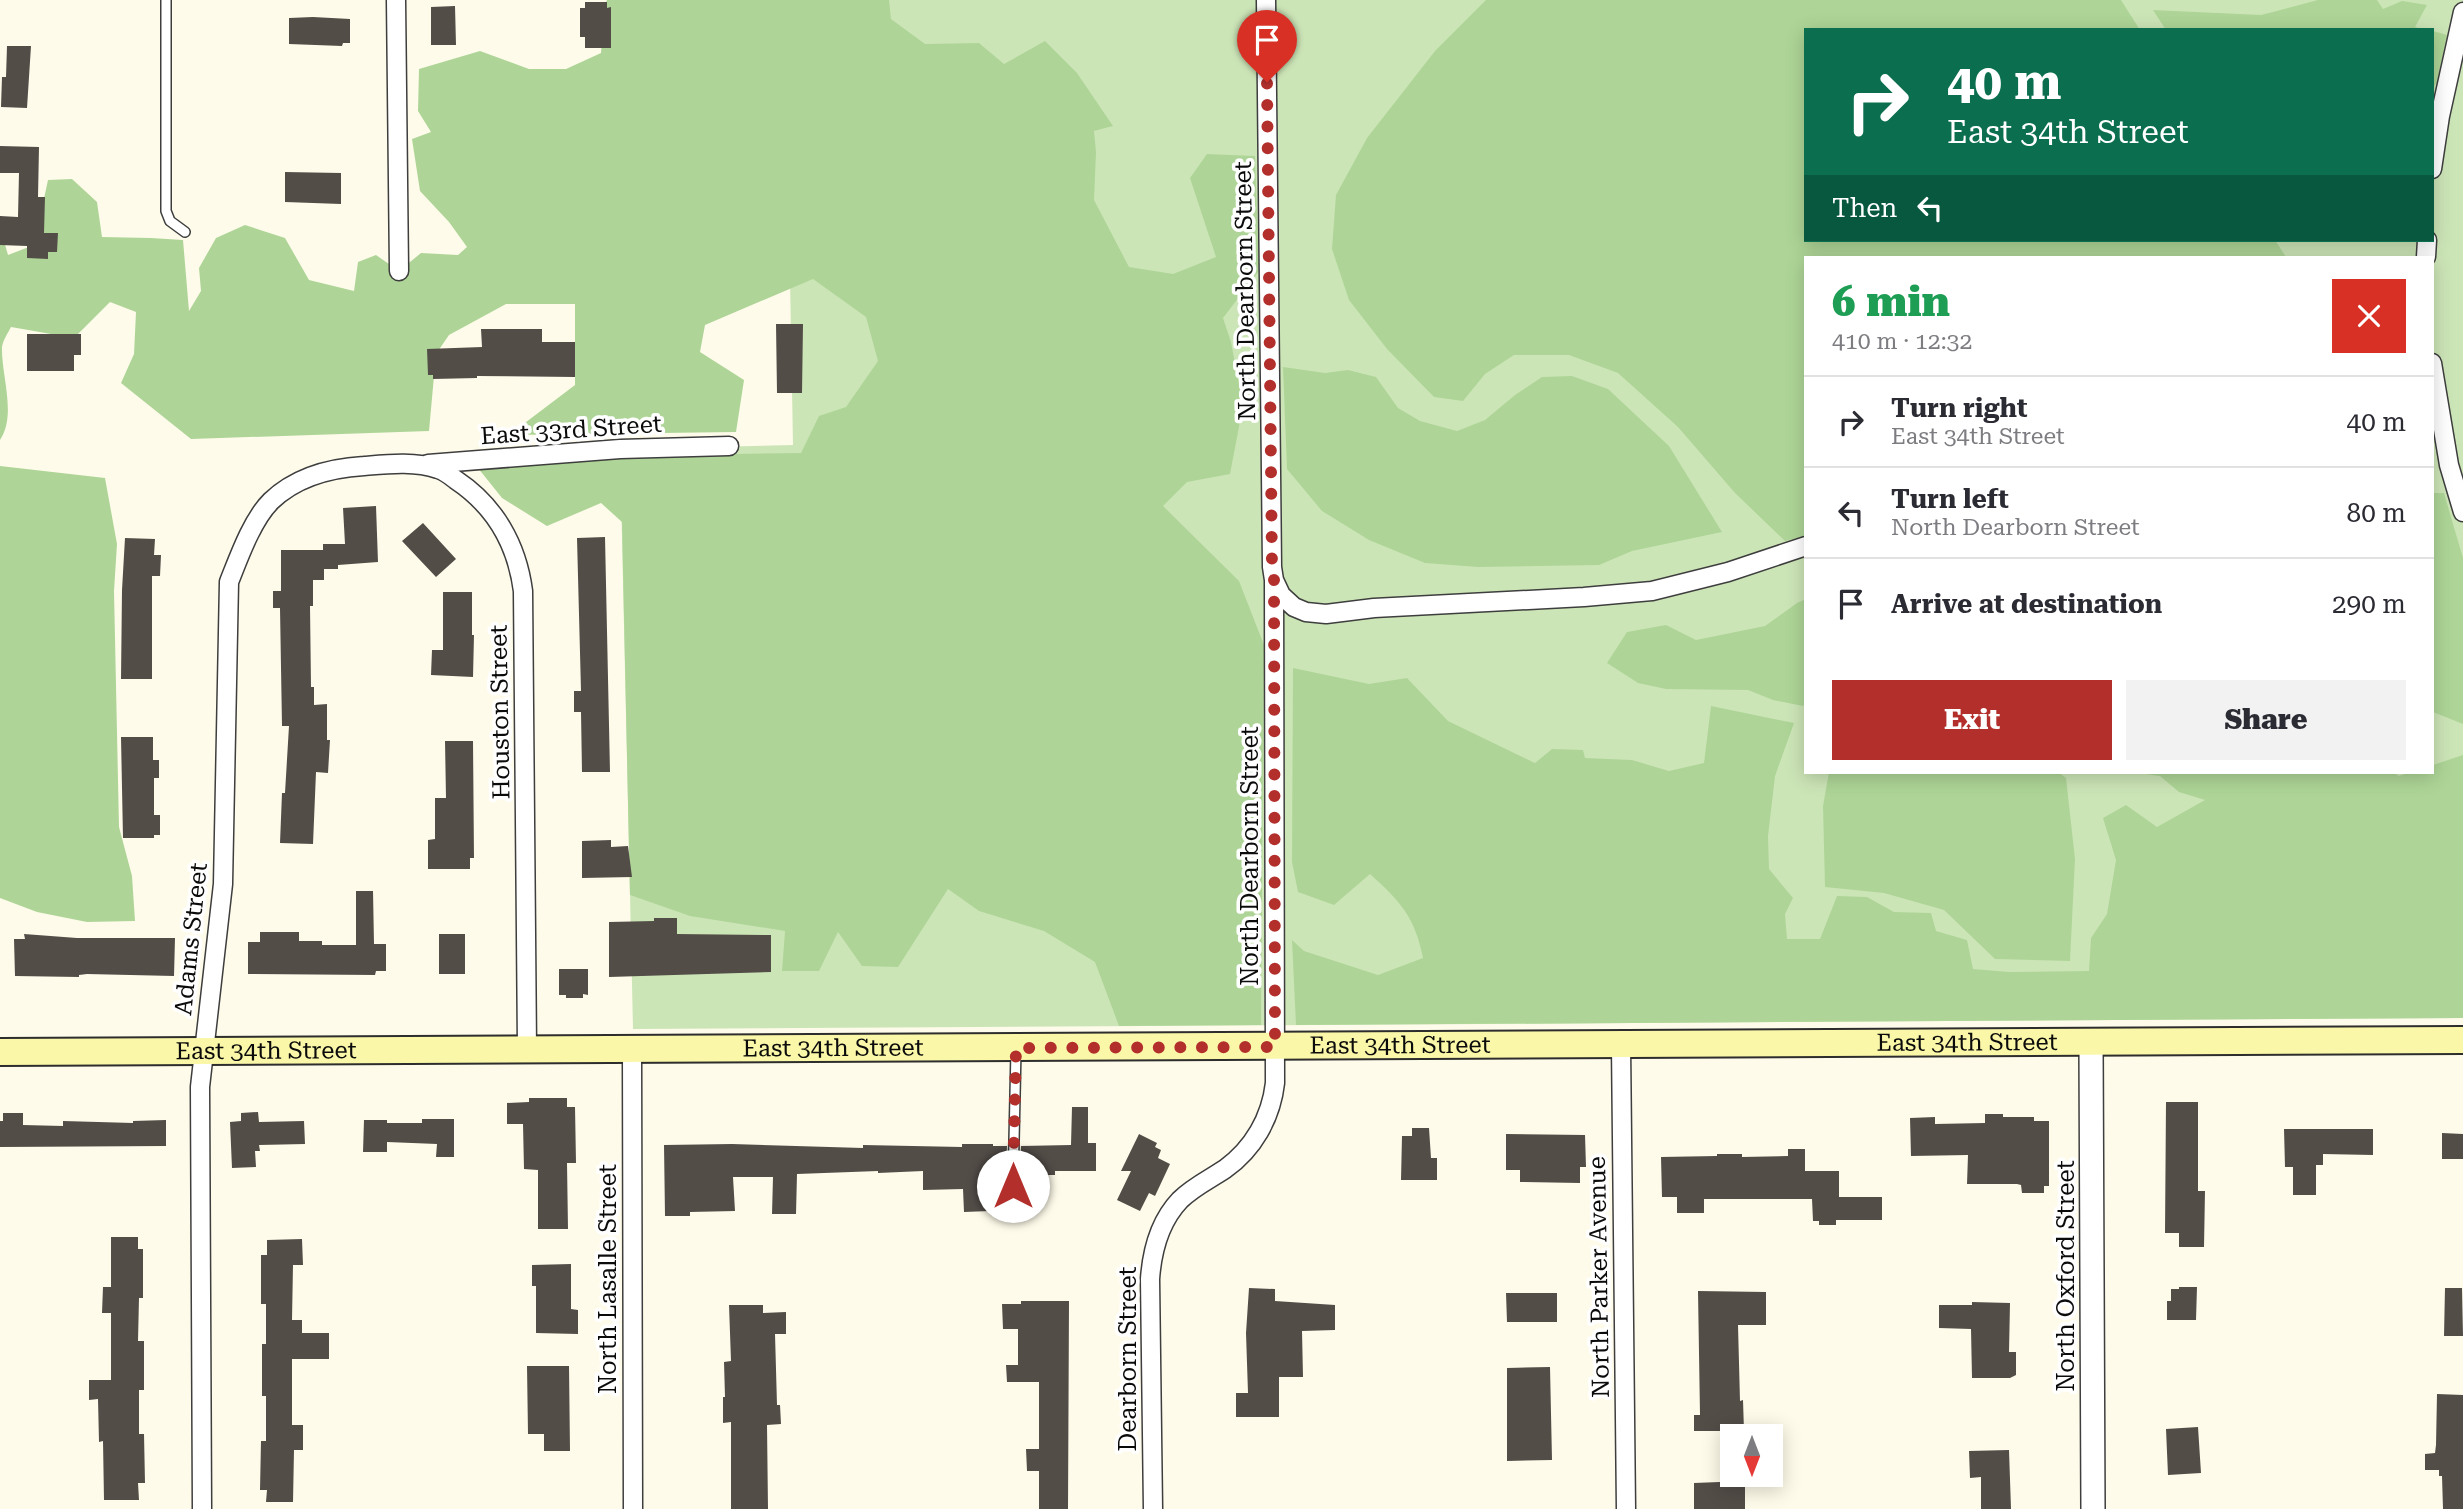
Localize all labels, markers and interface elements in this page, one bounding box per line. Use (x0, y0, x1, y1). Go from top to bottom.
pin (1237, 10, 1297, 82)
icon: arrive (1248, 21, 1286, 59)
text: 40 m (1947, 54, 2062, 111)
icon: right (1832, 56, 1923, 147)
text: East 34th Street (1947, 113, 2189, 151)
street label: North Dearborn Street (1229, 161, 1261, 421)
icon: left (1911, 189, 1949, 227)
text: Then (1832, 193, 1897, 223)
text: 6 min (1832, 277, 1950, 326)
button: close (2332, 279, 2406, 353)
text: 410 m · 12:32 (1832, 328, 1972, 355)
text: Turn right (1891, 393, 2027, 423)
icon: right (1832, 403, 1870, 441)
text: 40 m (2347, 407, 2406, 437)
street label: East 33rd Street (479, 410, 663, 450)
text: East 34th Street (1891, 423, 2065, 450)
text: Turn left (1891, 484, 2009, 514)
icon: left (1832, 494, 1870, 532)
text: 80 m (2347, 498, 2406, 528)
text: North Dearborn Street (1891, 514, 2140, 541)
icon: arrive (1832, 585, 1870, 623)
text: Arrive at destination (1891, 589, 2162, 619)
text: 290 m (2332, 589, 2406, 619)
street label: Houston Street (484, 624, 516, 800)
button: Exit (1832, 680, 2112, 760)
button: Share (2126, 680, 2406, 760)
street label: North Dearborn Street (1236, 726, 1264, 986)
street label: Adams Street (169, 861, 213, 1017)
street label: East 34th Street (1876, 1028, 2058, 1057)
street label: East 34th Street (1309, 1031, 1491, 1060)
street label: East 34th Street (742, 1033, 924, 1062)
street label: East 34th Street (175, 1036, 357, 1065)
position arrow (976, 1149, 1050, 1223)
street label: North Parker Avenue (1583, 1156, 1615, 1398)
street label: North Oxford Street (2052, 1160, 2080, 1392)
street label: North Lasalle Street (594, 1164, 622, 1394)
street label: Dearborn Street (1114, 1266, 1142, 1452)
north arrow (1720, 1424, 1783, 1488)
map controls (1720, 1424, 1783, 1487)

